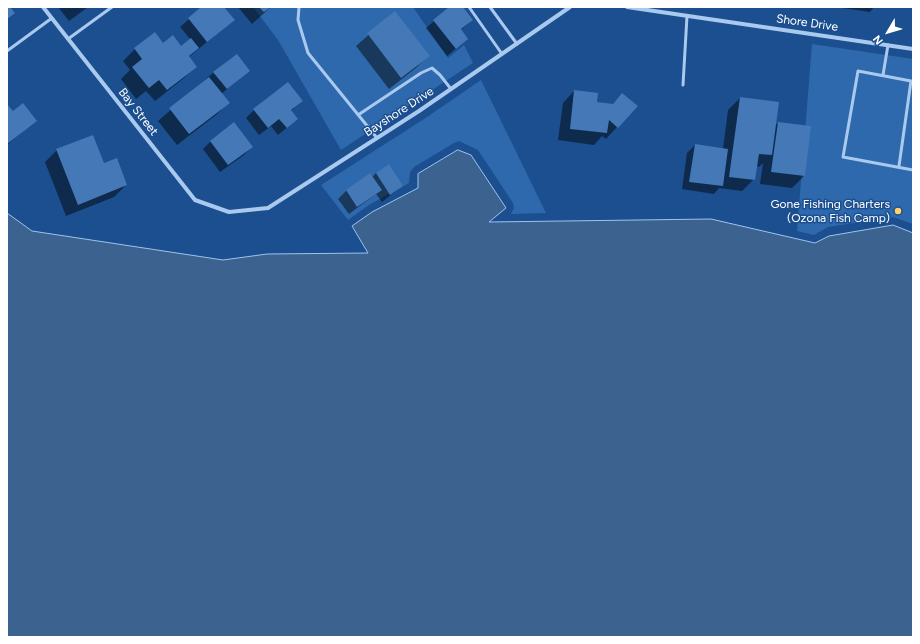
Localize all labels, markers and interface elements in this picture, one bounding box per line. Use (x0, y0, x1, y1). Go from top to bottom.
street label: Shore Drive (775, 12, 839, 34)
north arrow (868, 12, 908, 52)
text: N (870, 32, 886, 47)
street label: Bayshore Drive (361, 84, 437, 140)
street label: Bay Street (115, 85, 161, 139)
place label: Gone Fishing Charters (Ozona Fish Camp) (770, 197, 890, 225)
marker: Gone Fishing Charters (Ozona Fish Camp) (893, 206, 903, 216)

